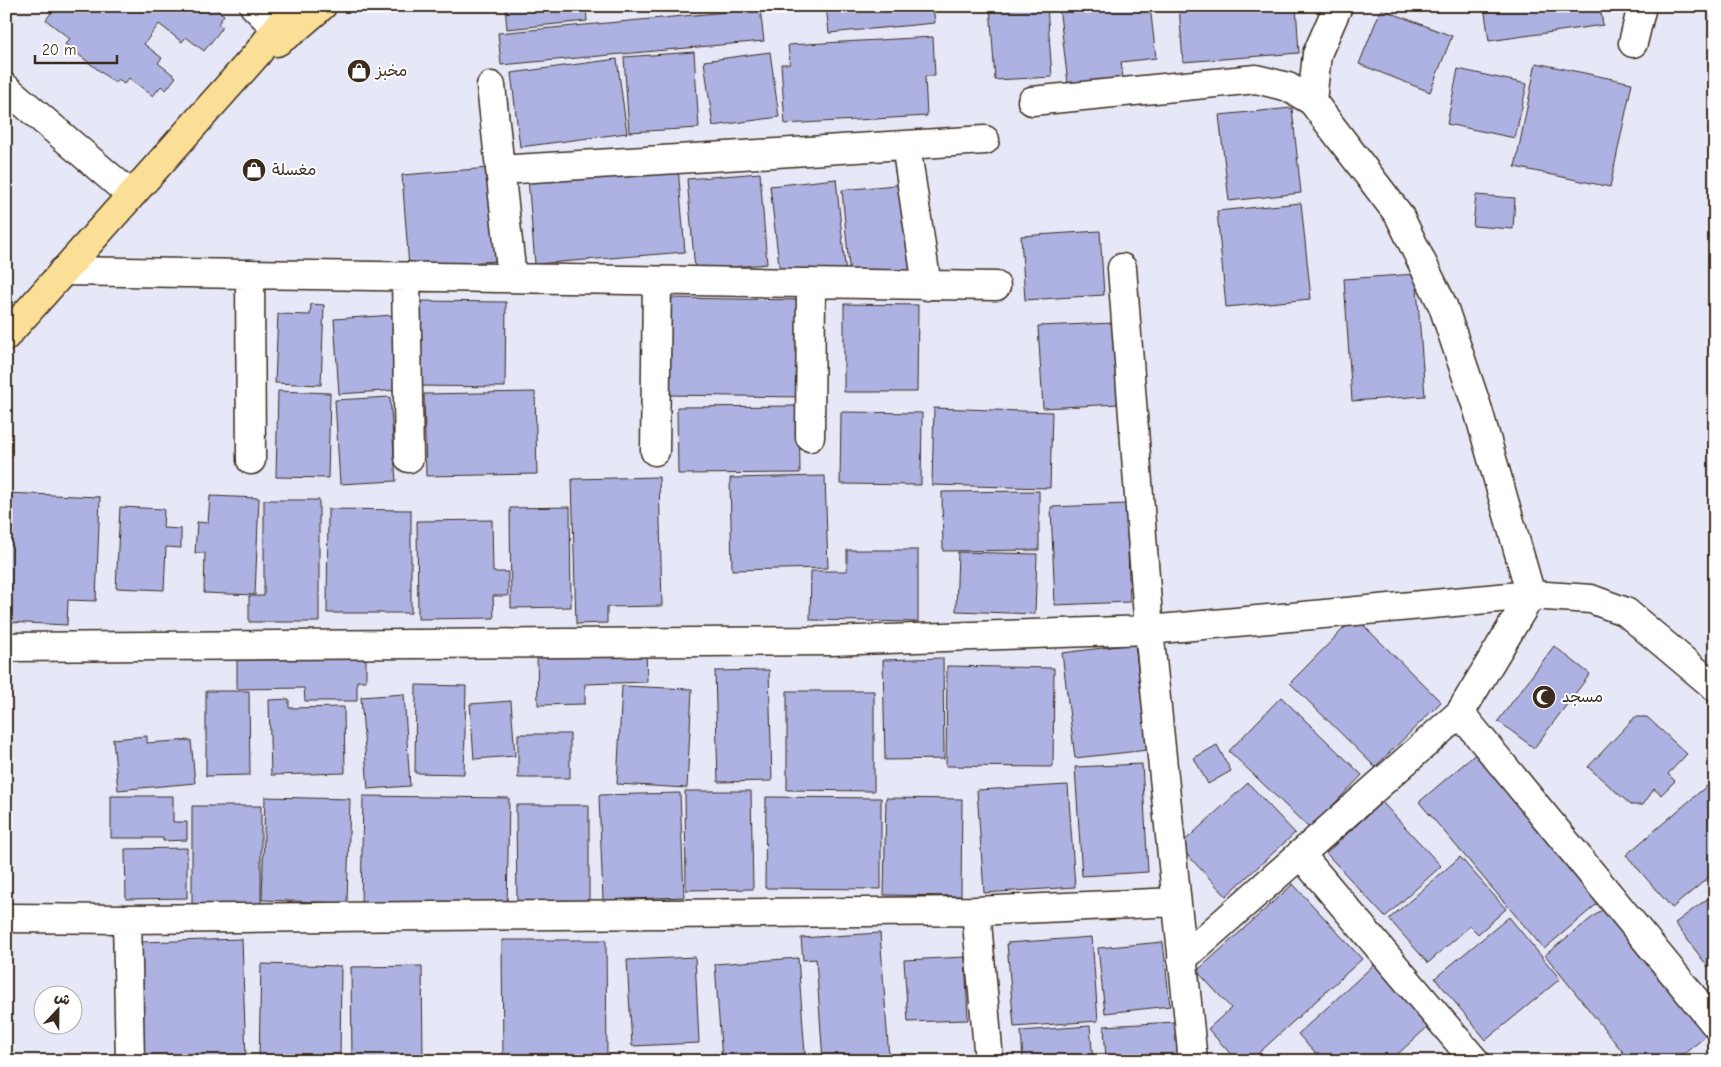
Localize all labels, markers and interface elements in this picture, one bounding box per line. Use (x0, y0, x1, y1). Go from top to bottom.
scale bar (35, 32, 118, 64)
text: 20 m (42, 41, 76, 59)
shop icon: مخبز (346, 58, 372, 84)
place label: مخبز (374, 62, 407, 80)
shop icon: مغسلة (241, 157, 267, 183)
place label: مغسلة (272, 161, 316, 179)
mosque icon: مسجد (1531, 684, 1557, 710)
place label: مسجد (1562, 688, 1603, 706)
north arrow (32, 984, 82, 1034)
text: ش (52, 988, 73, 1009)

